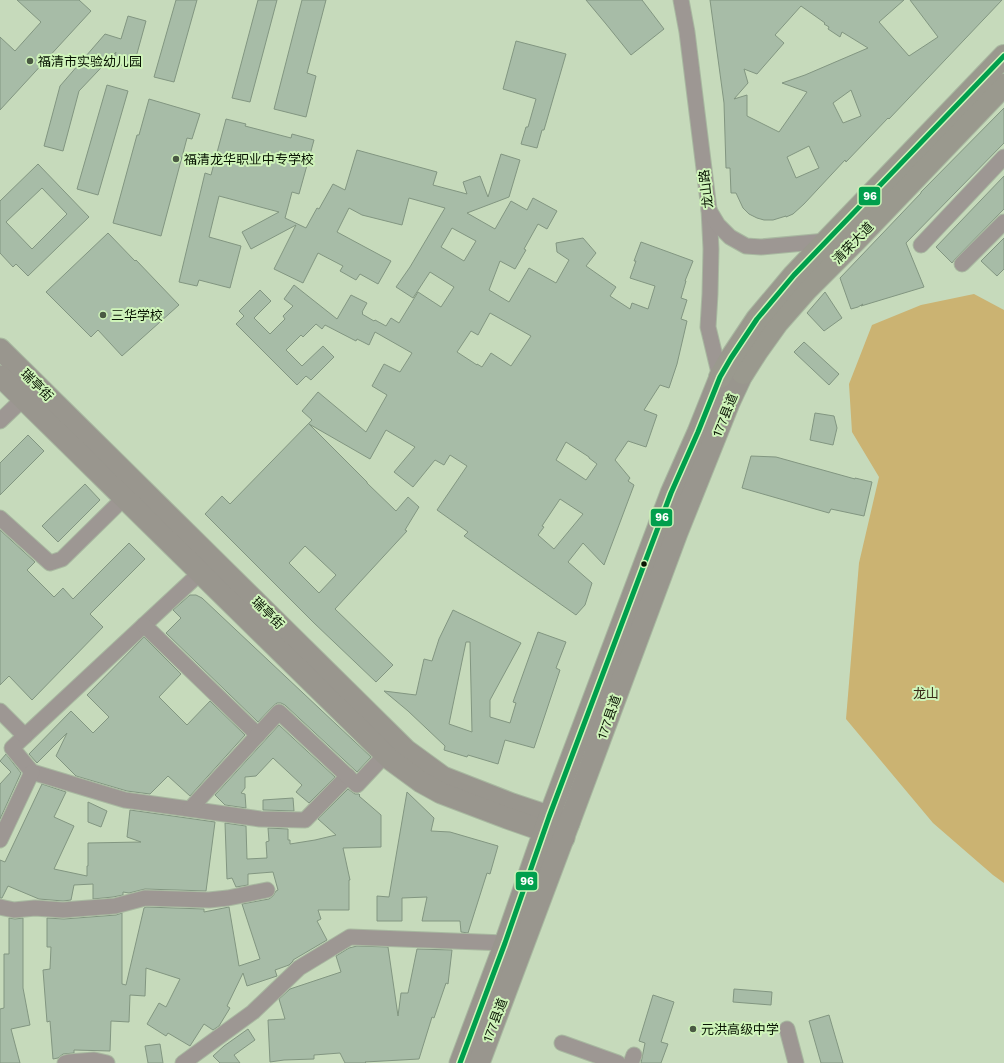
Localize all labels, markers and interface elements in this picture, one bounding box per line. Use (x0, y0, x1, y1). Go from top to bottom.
place label: 福清市实验幼儿园 (38, 54, 142, 69)
marker: 福清市实验幼儿园 (25, 56, 35, 66)
place label: 福清龙华职业中专学校 (184, 152, 314, 167)
marker: 福清龙华职业中专学校 (171, 154, 181, 164)
street label: 龙山路 (696, 169, 716, 209)
line badge: 96 (858, 186, 881, 206)
text: 96 (863, 190, 877, 203)
street label: 清荣大道 (830, 219, 876, 267)
place label: 三华学校 (111, 308, 163, 323)
marker: 三华学校 (98, 310, 108, 320)
street label: 瑞亭街 (18, 366, 56, 404)
street label: 177县道 (709, 391, 741, 439)
line badge: 96 (650, 508, 673, 527)
text: 96 (655, 511, 669, 524)
unlabelled marker (639, 559, 649, 569)
street label: 瑞亭街 (249, 594, 287, 632)
park label: 龙山 (913, 686, 939, 701)
street label: 177县道 (594, 693, 624, 741)
line badge: 96 (515, 871, 538, 891)
text: 96 (520, 875, 534, 888)
street label: 177县道 (480, 996, 510, 1044)
place label: 元洪高级中学 (701, 1022, 779, 1037)
marker: 元洪高级中学 (688, 1024, 698, 1034)

